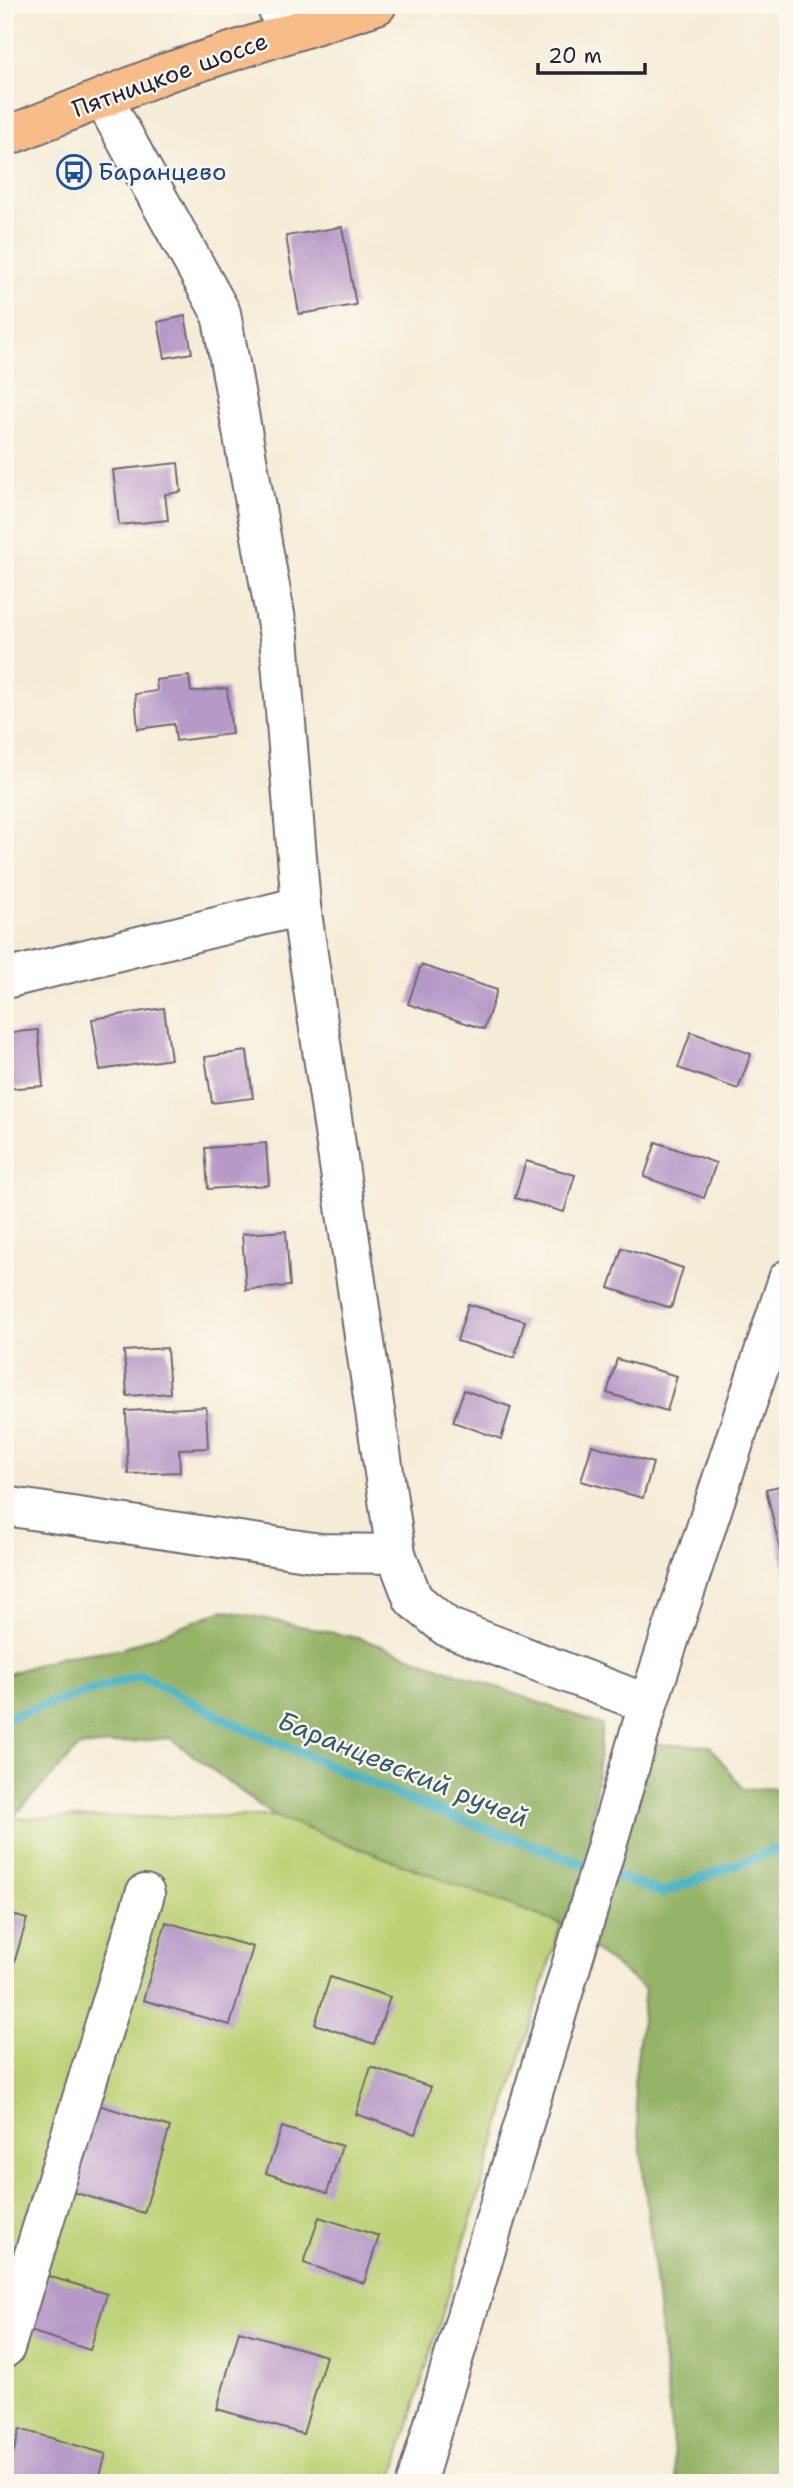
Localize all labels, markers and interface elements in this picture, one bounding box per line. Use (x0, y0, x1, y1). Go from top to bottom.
street label: Пятницкое шоссе (68, 25, 272, 125)
scale bar (538, 32, 644, 76)
text: 20 m (548, 42, 602, 70)
bus stop icon: Баранцево (55, 153, 93, 191)
place label: Баранцево (98, 156, 227, 188)
water label: Баранцевский ручей (273, 1702, 534, 1835)

